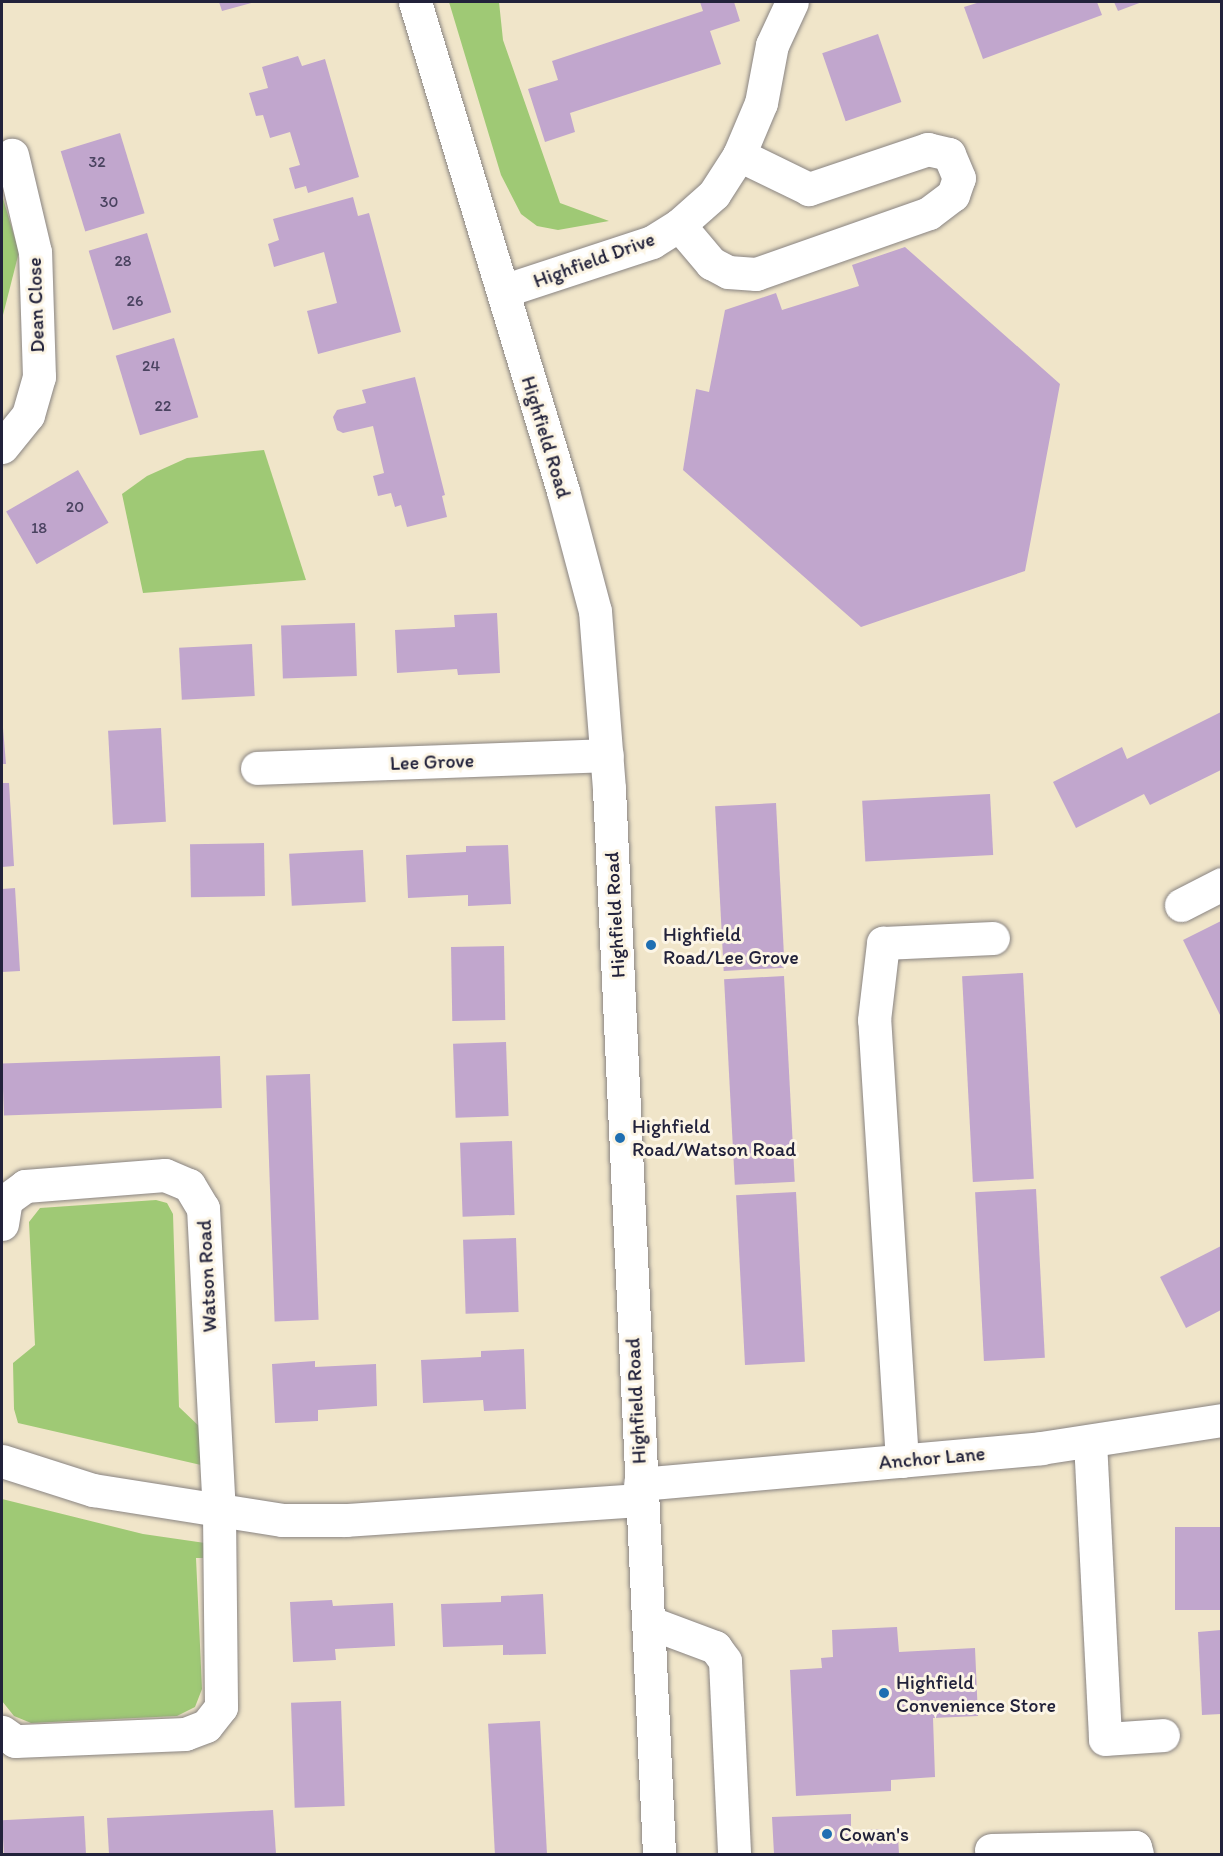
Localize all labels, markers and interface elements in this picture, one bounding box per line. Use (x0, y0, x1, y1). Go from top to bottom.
house number: 32 (88, 152, 106, 172)
house number: 30 (100, 192, 118, 212)
street label: Highfield Drive (530, 227, 658, 293)
house number: 28 (114, 251, 132, 271)
street label: Dean Close (22, 257, 50, 353)
house number: 26 (127, 291, 143, 311)
house number: 24 (142, 356, 160, 376)
street label: Highfield Road (516, 373, 576, 501)
house number: 22 (155, 396, 171, 416)
house number: 20 (66, 497, 84, 517)
house number: 18 (31, 518, 47, 538)
street label: Lee Grove (389, 749, 475, 775)
street label: Highfield Road (600, 851, 630, 979)
place label: Highfield Road/Lee Grove (663, 922, 799, 969)
marker: Highfield Road/Lee Grove (644, 938, 658, 952)
place label: Highfield Road/Watson Road (632, 1114, 796, 1161)
marker: Highfield Road/Watson Road (613, 1131, 627, 1145)
street label: Watson Road (192, 1219, 222, 1333)
street label: Highfield Road (621, 1337, 651, 1465)
street label: Anchor Lane (877, 1441, 987, 1475)
place label: Highfield Convenience Store (896, 1670, 1056, 1717)
marker: Highfield Convenience Store (877, 1686, 891, 1700)
place label: Cowan's (839, 1822, 909, 1846)
marker: Cowan's (820, 1827, 834, 1841)

